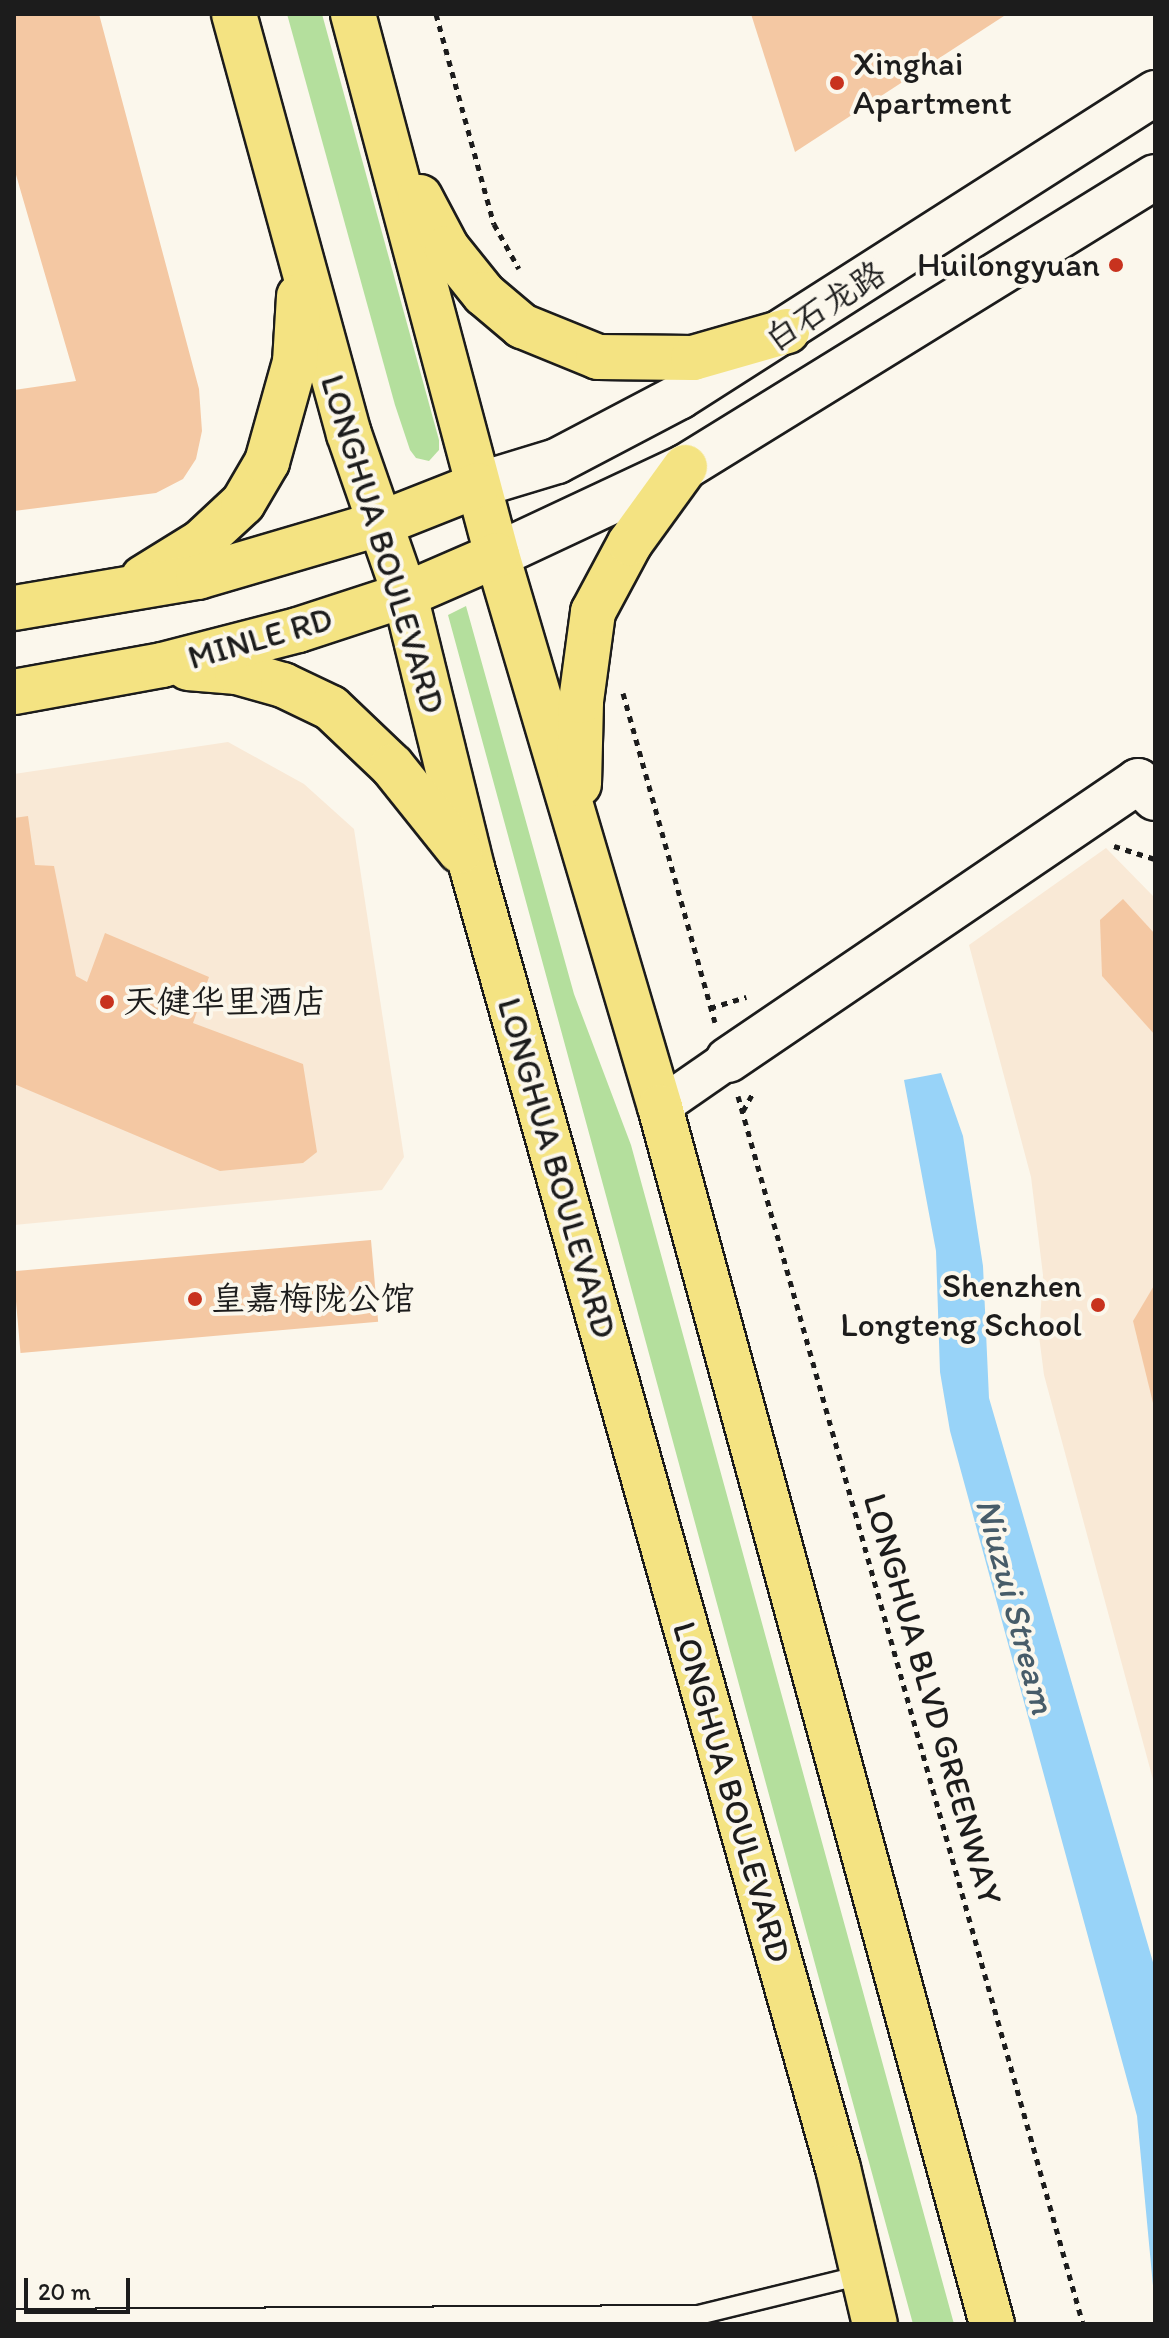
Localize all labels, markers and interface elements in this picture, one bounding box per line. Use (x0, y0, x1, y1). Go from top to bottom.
place label: Xinghai Apartment (853, 43, 1012, 122)
marker: Xinghai Apartment (828, 74, 846, 92)
place label: Huilongyuan (917, 245, 1100, 285)
street label: 白石龙路 (757, 252, 893, 360)
marker: Huilongyuan (1107, 256, 1125, 274)
street label: LONGHUA BOULEVARD (312, 370, 454, 718)
street label: MINLE RD (183, 598, 337, 678)
place label: 天健华里酒店 (123, 982, 327, 1022)
marker: 天健华里酒店 (98, 993, 116, 1011)
street label: LONGHUA BOULEVARD (489, 993, 625, 1343)
place label: Shenzhen Longteng School (841, 1265, 1082, 1344)
place label: 皇嘉梅陇公馆 (211, 1279, 415, 1319)
marker: 皇嘉梅陇公馆 (186, 1290, 204, 1308)
marker: Shenzhen Longteng School (1089, 1296, 1107, 1314)
street label: LONGHUA BLVD GREENWAY (854, 1488, 1012, 1910)
water label: Niuzui Stream (967, 1494, 1065, 1718)
street label: LONGHUA BOULEVARD (664, 1617, 800, 1967)
scale bar (28, 2262, 134, 2312)
text: 20 m (38, 2277, 91, 2306)

